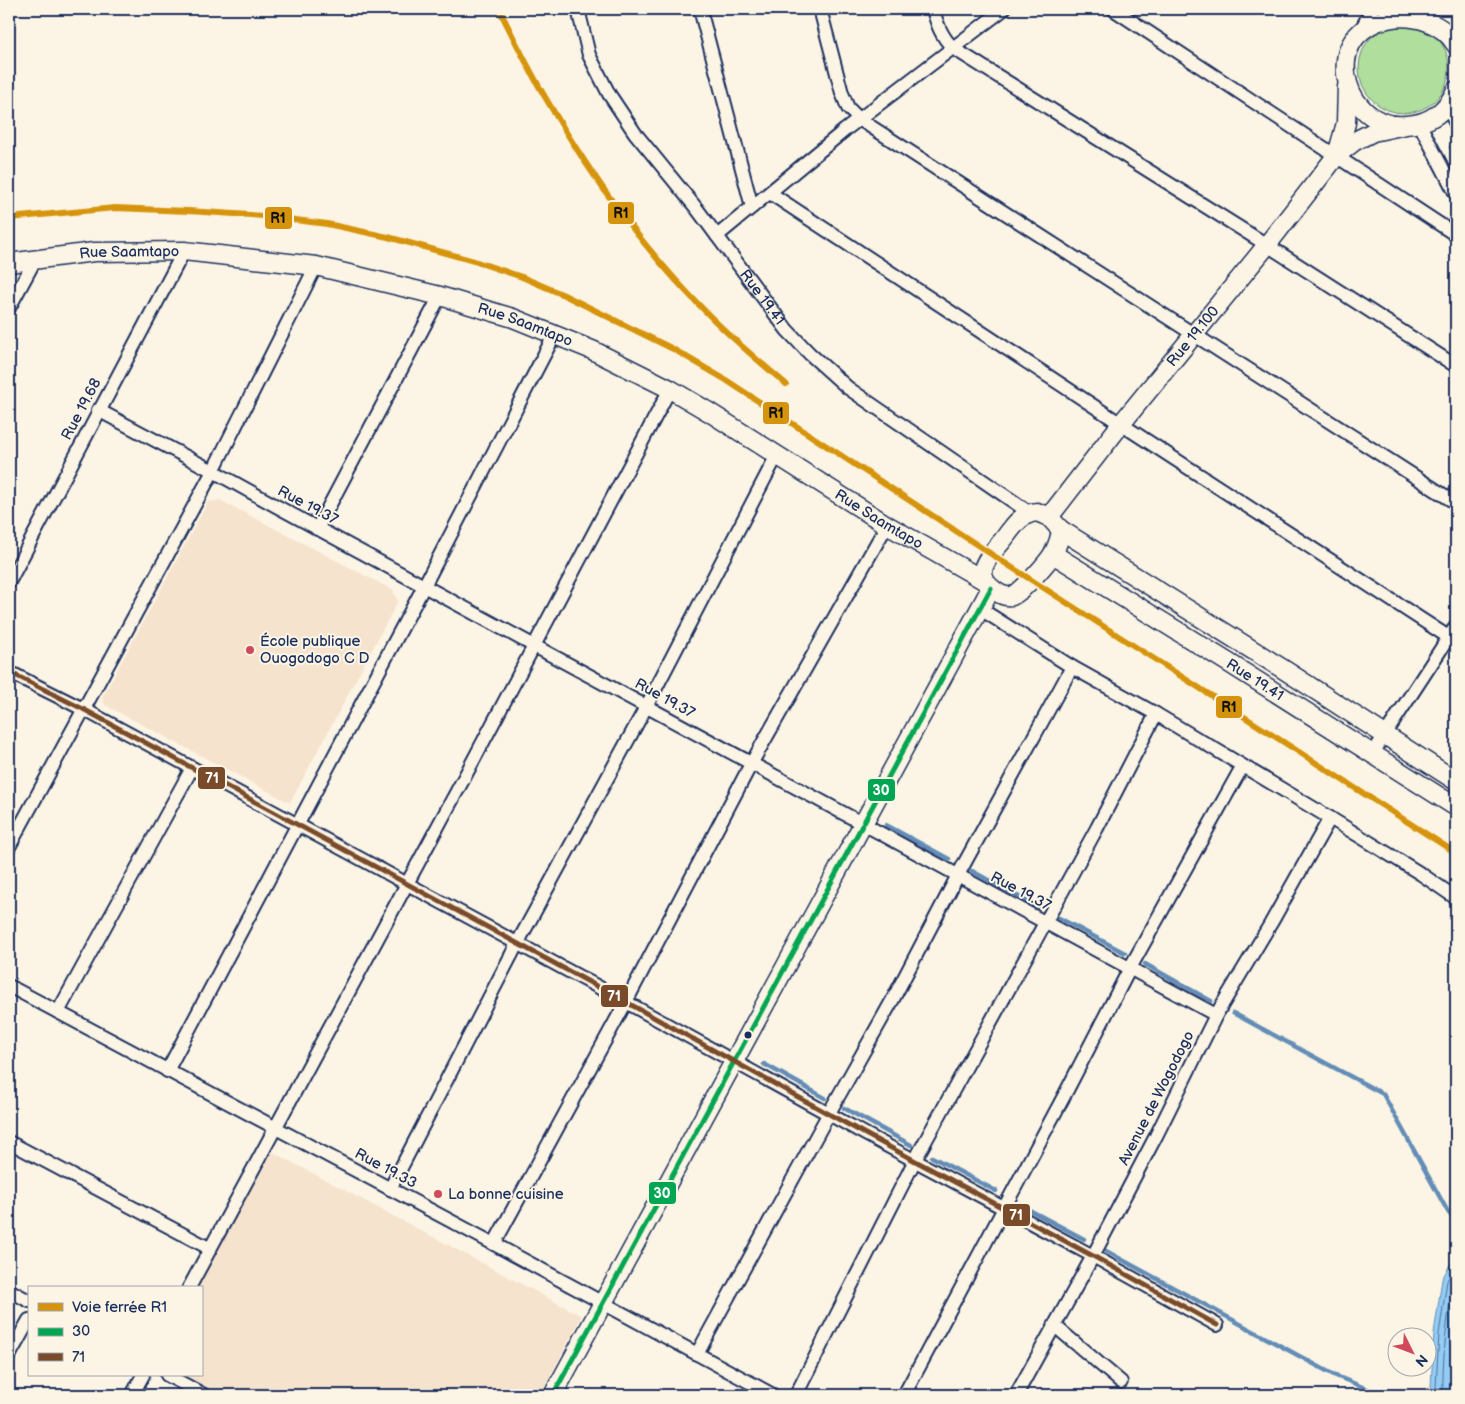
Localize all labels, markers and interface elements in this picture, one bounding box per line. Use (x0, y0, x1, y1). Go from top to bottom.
line badge: R1 (607, 201, 635, 225)
text: R1 (613, 205, 629, 222)
line badge: R1 (264, 206, 293, 230)
text: R1 (270, 210, 286, 227)
street label: Rue Saamtapo (78, 242, 179, 264)
street label: Rue 19.41 (735, 266, 789, 329)
street label: Rue Saamtapo (475, 299, 575, 351)
street label: Rue 19.100 (1163, 302, 1224, 371)
street label: Rue 19.68 (57, 375, 106, 443)
line badge: R1 (762, 401, 790, 425)
text: R1 (768, 405, 784, 422)
street label: Rue 19.37 (274, 482, 342, 530)
street label: Rue Saamtapo (831, 485, 926, 554)
place label: École publique Ouogodogo C D (260, 632, 370, 668)
marker: École publique Ouogodogo C D (244, 644, 256, 656)
street label: Rue 19.41 (1223, 655, 1287, 705)
street label: Rue 19.37 (631, 674, 699, 723)
line badge: R1 (1215, 695, 1243, 719)
text: R1 (1221, 699, 1237, 716)
line badge: 71 (197, 766, 226, 790)
text: 71 (205, 770, 219, 787)
line badge: 30 (867, 778, 896, 802)
text: 30 (873, 782, 890, 799)
street label: Rue 19.37 (987, 868, 1055, 916)
line badge: 71 (600, 984, 629, 1008)
text: 71 (607, 988, 621, 1005)
street label: Avenue de Wogodogo (1114, 1028, 1199, 1169)
unlabelled marker (743, 1030, 753, 1040)
street label: Rue 19.33 (351, 1144, 420, 1193)
line badge: 30 (648, 1181, 677, 1205)
place label: La bonne cuisine (448, 1185, 564, 1204)
text: 30 (654, 1185, 671, 1202)
marker: La bonne cuisine (432, 1188, 444, 1200)
line badge: 71 (1002, 1203, 1031, 1227)
text: 71 (1009, 1207, 1023, 1224)
legend (28, 1286, 202, 1376)
text: Voie ferrée R1 (72, 1298, 167, 1317)
text: 30 (72, 1322, 90, 1341)
north arrow (1388, 1326, 1438, 1376)
text: 71 (72, 1348, 85, 1367)
text: N (1411, 1351, 1431, 1370)

